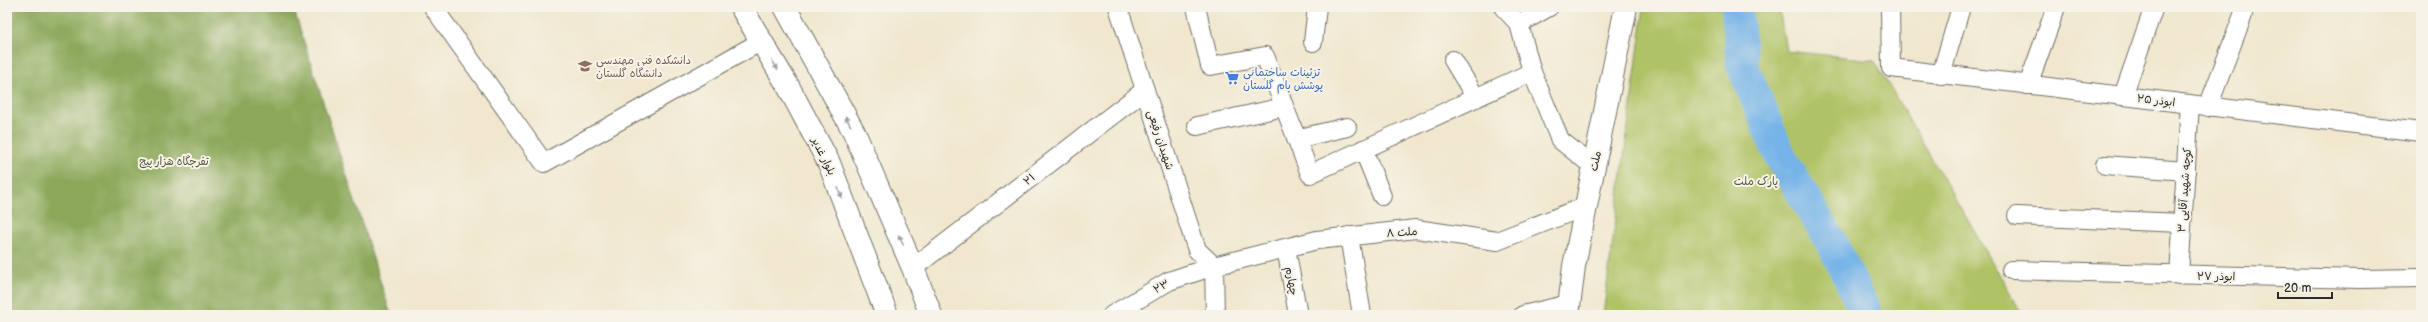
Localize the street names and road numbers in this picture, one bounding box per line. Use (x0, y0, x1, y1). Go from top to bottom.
street label: ابوذر ۲۵ (2136, 92, 2176, 110)
street label: شهیدان رفیعی (1144, 109, 1176, 172)
street label: بلوار غدیر (807, 134, 838, 178)
street label: کوچه شهید آقایی ۳ (2175, 147, 2195, 233)
street label: ملت (1587, 150, 1604, 172)
street label: ۲۱ (1021, 171, 1038, 188)
street label: ۸ ملت (1386, 225, 1418, 240)
street label: چهارم (1281, 266, 1300, 297)
street label: ابوذر ۲۷ (2197, 270, 2235, 284)
street label: ۲۳ (1151, 277, 1172, 296)

